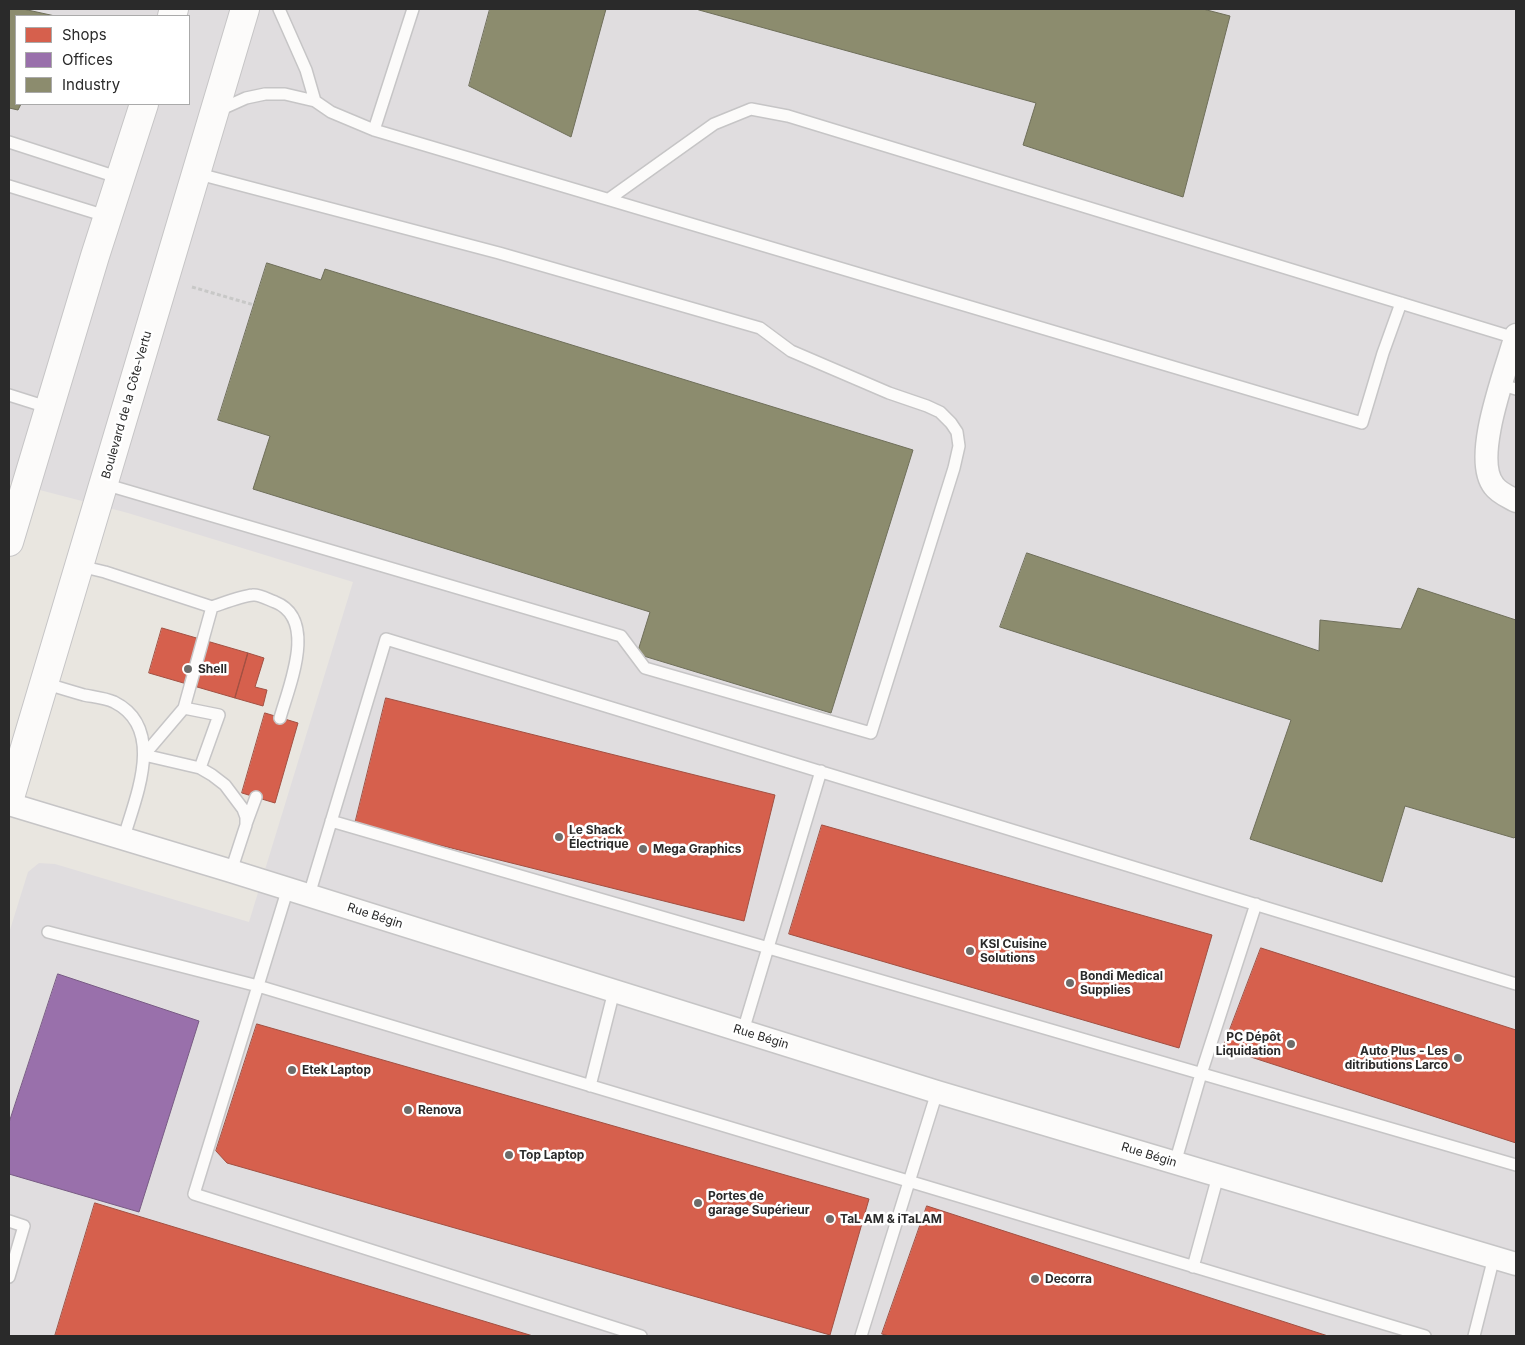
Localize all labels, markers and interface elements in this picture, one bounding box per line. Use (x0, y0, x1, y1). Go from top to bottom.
legend (15, 15, 190, 105)
text: Shops (62, 25, 107, 44)
text: Offices (62, 50, 113, 69)
text: Industry (62, 75, 120, 94)
street label: Boulevard de la Côte-Vertu (99, 329, 155, 481)
place label: Shell (198, 662, 227, 676)
marker: Shell (182, 663, 194, 675)
place label: Le Shack Électrique (569, 823, 629, 851)
marker: Le Shack Électrique (553, 831, 565, 843)
place label: Mega Graphics (653, 842, 741, 856)
marker: Mega Graphics (637, 843, 649, 855)
street label: Rue Bégin (345, 900, 405, 932)
place label: KSI Cuisine Solutions (980, 937, 1047, 965)
marker: KSI Cuisine Solutions (964, 945, 976, 957)
place label: Bondi Medical Supplies (1080, 969, 1163, 997)
marker: Bondi Medical Supplies (1064, 977, 1076, 989)
street label: Rue Bégin (731, 1022, 791, 1052)
place label: PC Dépôt Liquidation (1216, 1030, 1281, 1058)
marker: PC Dépôt Liquidation (1285, 1038, 1297, 1050)
place label: Auto Plus - Les ditributions Larco (1345, 1044, 1448, 1072)
marker: Auto Plus - Les ditributions Larco (1452, 1052, 1464, 1064)
place label: Etek Laptop (302, 1063, 371, 1077)
marker: Etek Laptop (286, 1064, 298, 1076)
place label: Renova (418, 1103, 462, 1117)
marker: Renova (402, 1104, 414, 1116)
street label: Rue Bégin (1119, 1140, 1179, 1170)
place label: Top Laptop (519, 1148, 584, 1162)
marker: Top Laptop (503, 1149, 515, 1161)
place label: Portes de garage Supérieur (708, 1189, 810, 1217)
marker: Portes de garage Supérieur (692, 1197, 704, 1209)
place label: TaL AM & iTaLAM (840, 1212, 942, 1226)
marker: TaL AM & iTaLAM (824, 1213, 836, 1225)
place label: Decorra (1045, 1272, 1092, 1286)
marker: Decorra (1029, 1273, 1041, 1285)

